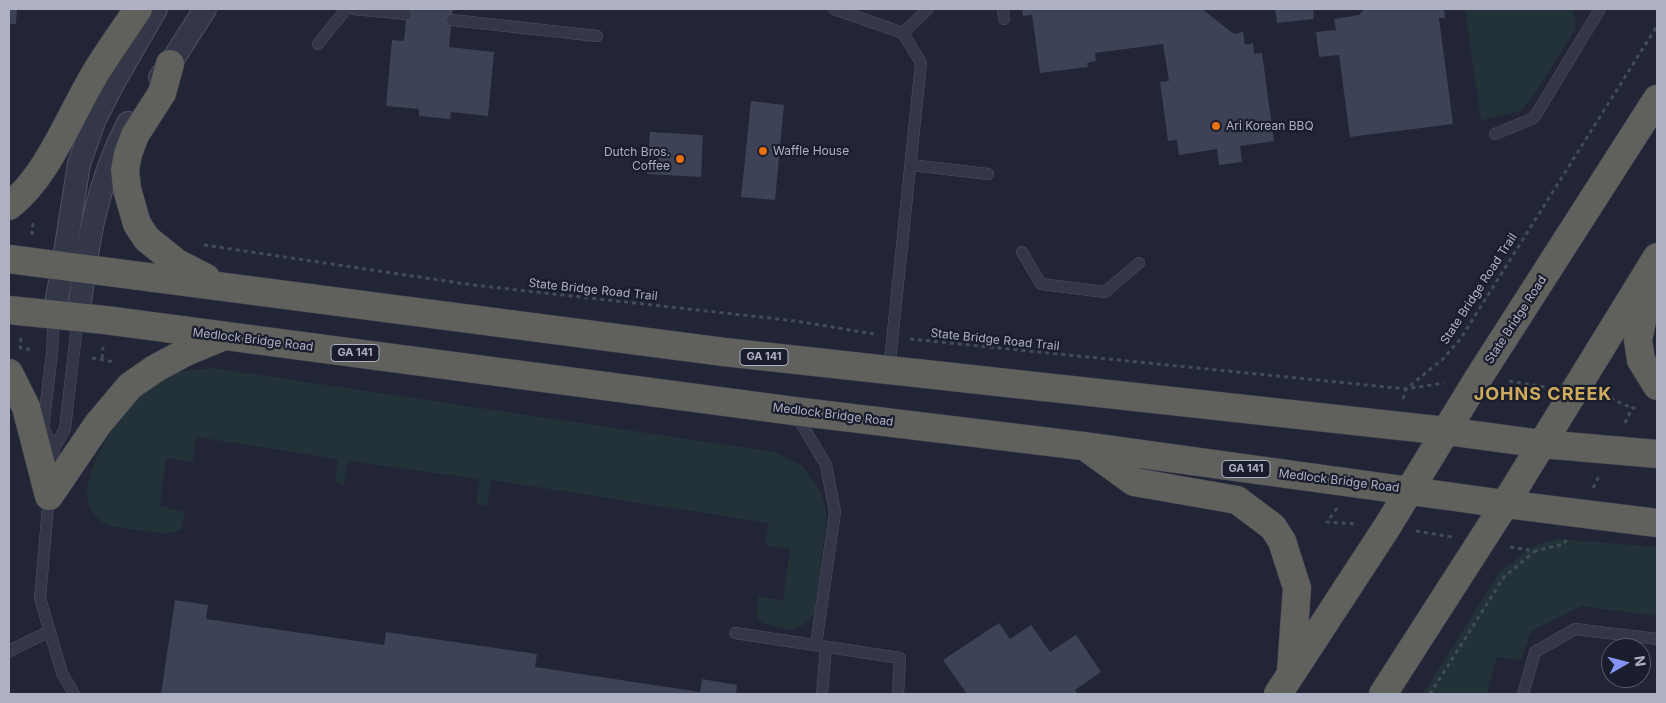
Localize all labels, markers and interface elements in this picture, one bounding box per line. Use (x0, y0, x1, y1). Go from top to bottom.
place label: Ari Korean BBQ (1226, 119, 1314, 133)
marker: Ari Korean BBQ (1210, 120, 1222, 132)
place label: Waffle House (773, 144, 849, 158)
place label: Dutch Bros. Coffee (604, 145, 670, 173)
marker: Waffle House (757, 145, 769, 157)
marker: Dutch Bros. Coffee (674, 153, 686, 165)
street label: State Bridge Road Trail (1438, 231, 1520, 347)
street label: State Bridge Road (1482, 273, 1550, 367)
street label: State Bridge Road Trail (528, 276, 658, 304)
street label: Medlock Bridge Road (192, 325, 314, 355)
street label: State Bridge Road Trail (930, 326, 1060, 354)
road number: GA 141 (331, 344, 379, 362)
road number: GA 141 (740, 348, 788, 366)
district label: JOHNS CREEK (1472, 384, 1614, 406)
street label: Medlock Bridge Road (772, 400, 894, 430)
road number: GA 141 (1222, 460, 1270, 478)
street label: Medlock Bridge Road (1278, 466, 1400, 496)
north arrow (1601, 638, 1651, 688)
text: N (1631, 655, 1650, 667)

